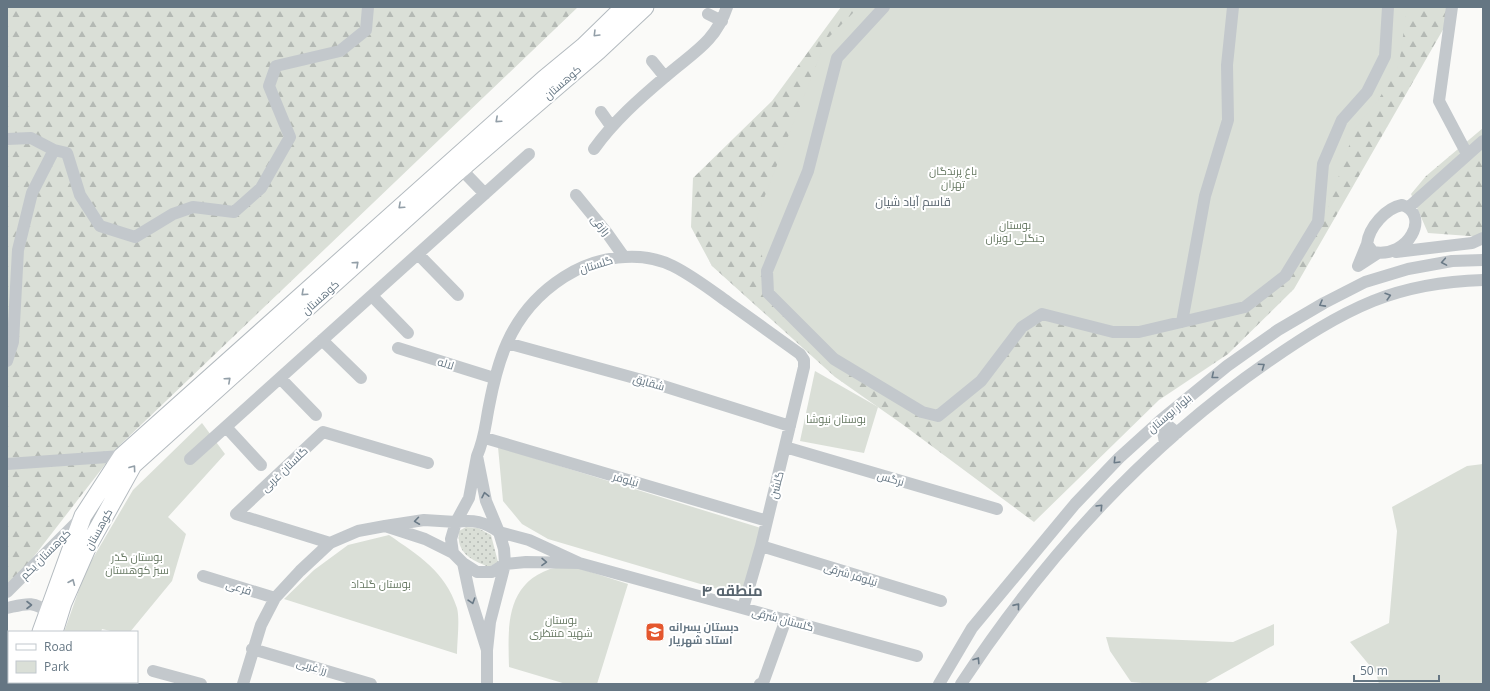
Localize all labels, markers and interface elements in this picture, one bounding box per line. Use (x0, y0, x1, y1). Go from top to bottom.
one-way arrow (593, 30, 601, 37)
street label: کوهستان (540, 61, 584, 103)
one-way arrow (495, 115, 503, 122)
park label: باغ پرندگان تهران (929, 163, 977, 191)
district label: قاسم آباد شیان (875, 193, 951, 210)
one-way arrow (399, 202, 406, 209)
street label: رازقی (588, 211, 614, 239)
park label: بوستان جنگلی لویزان (986, 217, 1045, 245)
street label: گلستان (578, 252, 614, 276)
one-way arrow (1441, 258, 1447, 266)
one-way arrow (351, 262, 359, 269)
street label: کوهستان (298, 276, 342, 318)
one-way arrow (302, 288, 309, 295)
one-way arrow (1384, 292, 1391, 301)
one-way arrow (1319, 300, 1326, 307)
street label: لاله (436, 353, 456, 373)
one-way arrow (1258, 364, 1265, 371)
street label: شقایق (631, 370, 667, 394)
one-way arrow (1211, 372, 1218, 379)
one-way arrow (223, 377, 231, 384)
street label: بلوار بوستان (1144, 390, 1194, 436)
park label: بوستان نیوشا (806, 411, 866, 426)
street label: گلستان غربی (257, 443, 311, 495)
one-way arrow (1113, 456, 1121, 464)
one-way arrow (128, 465, 135, 472)
street label: نرگس (876, 467, 906, 489)
street label: نیلوفر (611, 468, 641, 490)
street label: گلشن (765, 470, 787, 500)
one-way arrow (481, 492, 489, 499)
one-way arrow (1095, 504, 1103, 512)
street label: کوهستان (80, 505, 116, 552)
one-way arrow (414, 516, 420, 525)
street label: کوهستان یکم (17, 525, 74, 583)
park label: بوستان گذر سبز کوهستان (105, 549, 169, 577)
one-way arrow (541, 558, 547, 566)
street label: نیلوفر شرقی (822, 559, 880, 589)
street label: فرعی (224, 576, 254, 598)
park label: بوستان گلداد (351, 576, 411, 591)
one-way arrow (67, 579, 75, 587)
district label: منطقه ۴ (701, 580, 763, 600)
one-way arrow (467, 597, 476, 604)
one-way arrow (26, 601, 32, 609)
street label: گلستان شرقی (750, 604, 816, 634)
one-way arrow (1012, 604, 1019, 611)
park label: بوستان شهید منتظری (529, 612, 593, 640)
place label: دبستان پسرانه استاد شهريار (668, 619, 739, 648)
school or university icon: دبستان پسرانه استاد شهريار (644, 621, 666, 643)
legend (8, 631, 138, 683)
text: Road (44, 638, 73, 655)
street label: رز غربی (295, 655, 329, 678)
scale bar (1354, 657, 1439, 683)
text: Park (44, 658, 70, 675)
one-way arrow (972, 658, 979, 665)
text: 50 m (1360, 662, 1388, 679)

